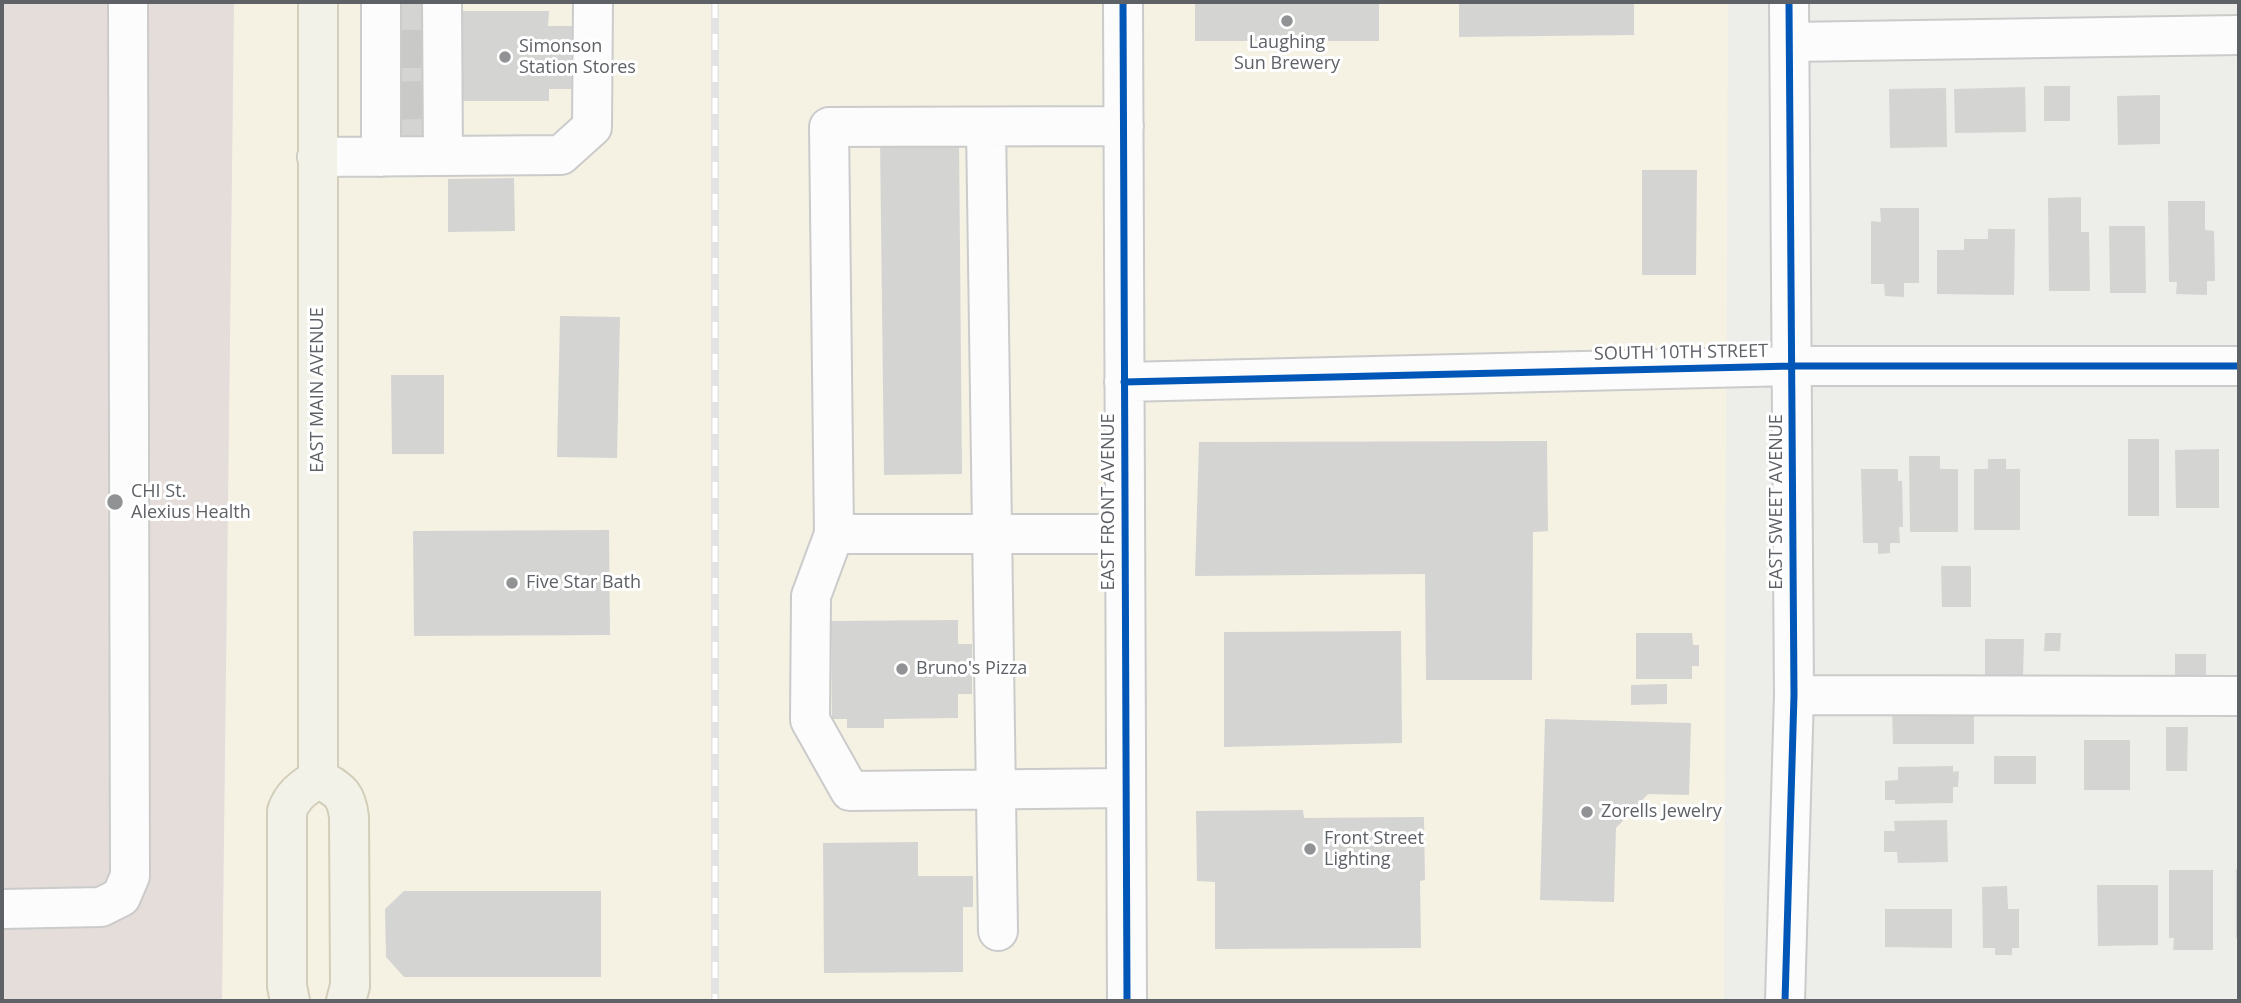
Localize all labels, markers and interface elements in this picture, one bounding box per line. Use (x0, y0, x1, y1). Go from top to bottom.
marker: Laughing Sun Brewery (1279, 13, 1295, 29)
place label: Laughing Sun Brewery (1234, 32, 1340, 74)
place label: Simonson Station Stores (519, 36, 636, 78)
marker: Simonson Station Stores (497, 49, 513, 65)
street label: EAST MAIN AVENUE (307, 307, 329, 473)
street label: SOUTH 10TH STREET (1594, 341, 1768, 365)
street label: EAST FRONT AVENUE (1098, 413, 1120, 591)
street label: EAST SWEET AVENUE (1766, 414, 1788, 590)
place label: CHI St. Alexius Health (131, 481, 251, 524)
marker: CHI St. Alexius Health (105, 492, 125, 512)
place label: Five Star Bath (526, 572, 641, 594)
marker: Five Star Bath (504, 575, 520, 591)
place label: Bruno's Pizza (916, 658, 1027, 680)
marker: Bruno's Pizza (894, 661, 910, 677)
place label: Zorells Jewelry (1601, 801, 1722, 823)
marker: Zorells Jewelry (1579, 804, 1595, 820)
place label: Front Street Lighting (1324, 828, 1424, 870)
marker: Front Street Lighting (1302, 841, 1318, 857)

